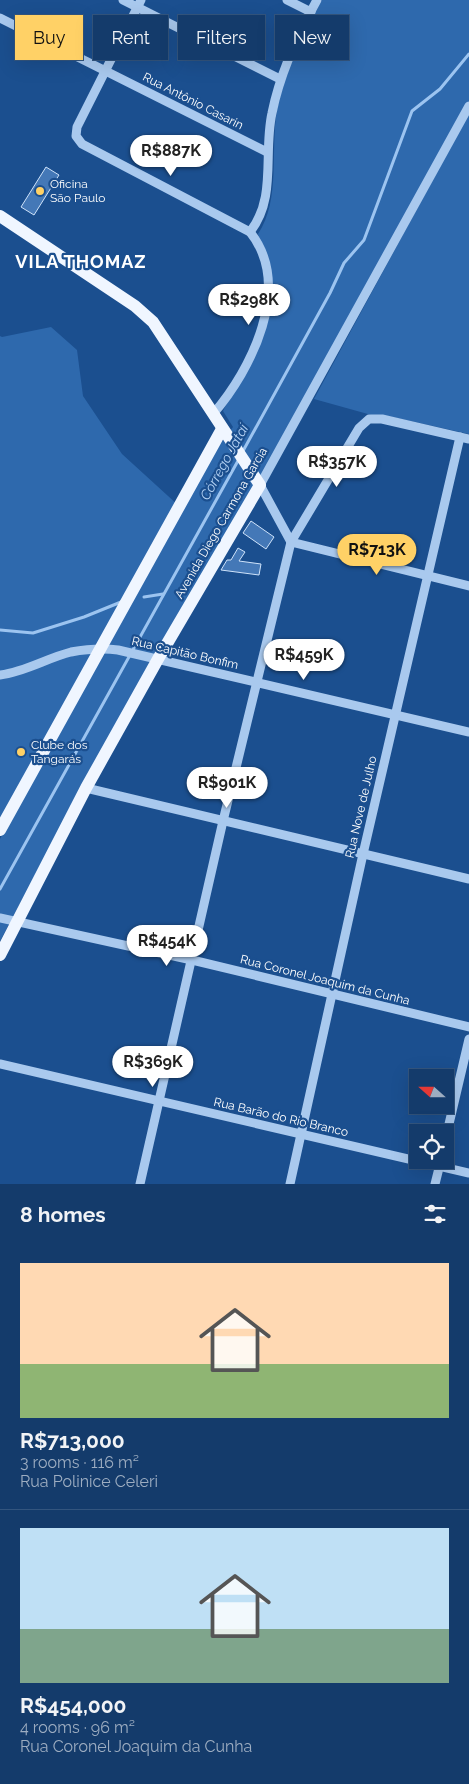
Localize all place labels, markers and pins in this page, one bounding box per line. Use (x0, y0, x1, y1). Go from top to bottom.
pin: R$887K (130, 134, 212, 177)
place label: Oficina São Paulo (50, 177, 106, 205)
marker: Oficina São Paulo (34, 185, 46, 197)
pin: R$298K (208, 284, 290, 326)
pin: R$357K (296, 446, 378, 488)
pin: R$713K (336, 534, 418, 576)
pin: R$459K (263, 638, 345, 681)
place label: Clube dos Tangarás (31, 738, 88, 766)
marker: Clube dos Tangarás (15, 746, 27, 758)
pin: R$901K (186, 766, 268, 809)
pin: R$454K (126, 924, 208, 967)
pin: R$369K (112, 1046, 194, 1088)

